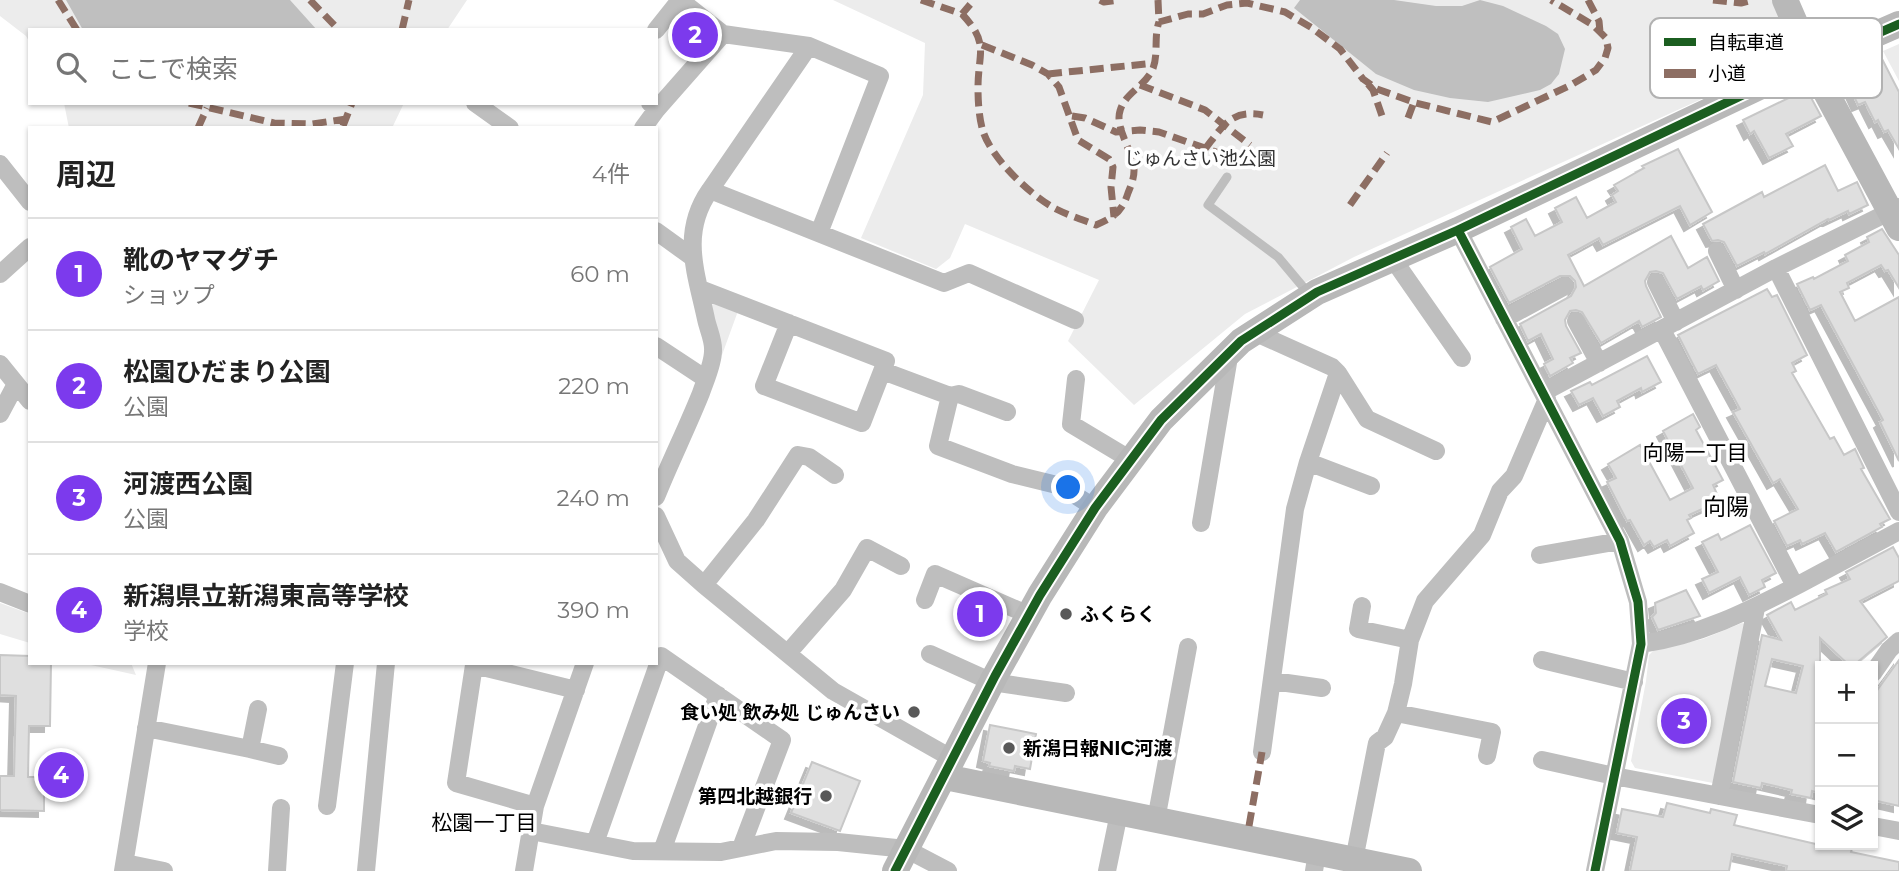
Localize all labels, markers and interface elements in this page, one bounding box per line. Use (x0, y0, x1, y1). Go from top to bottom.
pin: 2 (672, 9, 718, 61)
legend (1650, 18, 1882, 98)
search box (28, 28, 658, 105)
text: 自転車道 (1708, 31, 1784, 54)
icon: search (52, 48, 90, 86)
text: ここで検索 (108, 53, 238, 85)
text: 小道 (1708, 62, 1746, 85)
park label: じゅんさい池公園 (1124, 147, 1276, 170)
text: 周辺 (56, 156, 116, 193)
text: 4件 (592, 160, 630, 188)
text: 靴のヤマグチ (123, 244, 279, 276)
text: 1 (74, 260, 84, 288)
text: 60 m (570, 260, 630, 288)
text: ショップ (123, 281, 215, 309)
text: 松園ひだまり公園 (123, 356, 330, 388)
text: 2 (72, 372, 86, 400)
text: 220 m (558, 372, 630, 400)
text: 公園 (123, 393, 169, 421)
district label: 向陽一丁目 (1643, 440, 1748, 465)
text: 河渡西公園 (123, 468, 253, 500)
your location (1051, 470, 1085, 504)
text: 3 (72, 484, 86, 512)
text: 240 m (557, 484, 630, 512)
district label: 向陽 (1703, 493, 1749, 521)
text: 公園 (123, 505, 169, 533)
text: 新潟県立新潟東高等学校 (123, 580, 409, 612)
pin: 1 (957, 588, 1003, 640)
text: 4 (71, 596, 87, 624)
text: 390 m (557, 596, 630, 624)
place label: ふくらく (1080, 603, 1156, 626)
marker: ふくらく (1058, 606, 1074, 622)
text: 学校 (123, 617, 169, 645)
map controls (1815, 661, 1878, 850)
button: + (1815, 661, 1878, 724)
pin: 3 (1661, 695, 1707, 747)
place label: 食い処 飲み処 じゅんさい (680, 701, 900, 724)
marker: 食い処 飲み処 じゅんさい (906, 704, 922, 720)
button: − (1815, 724, 1878, 787)
place label: 新潟日報NIC河渡 (1023, 737, 1172, 760)
marker: 新潟日報NIC河渡 (1001, 740, 1017, 756)
pin: 4 (38, 749, 84, 801)
place label: 第四北越銀行 (698, 785, 812, 808)
button: layers (1815, 787, 1878, 850)
marker: 第四北越銀行 (818, 788, 834, 804)
district label: 松園一丁目 (432, 810, 537, 835)

